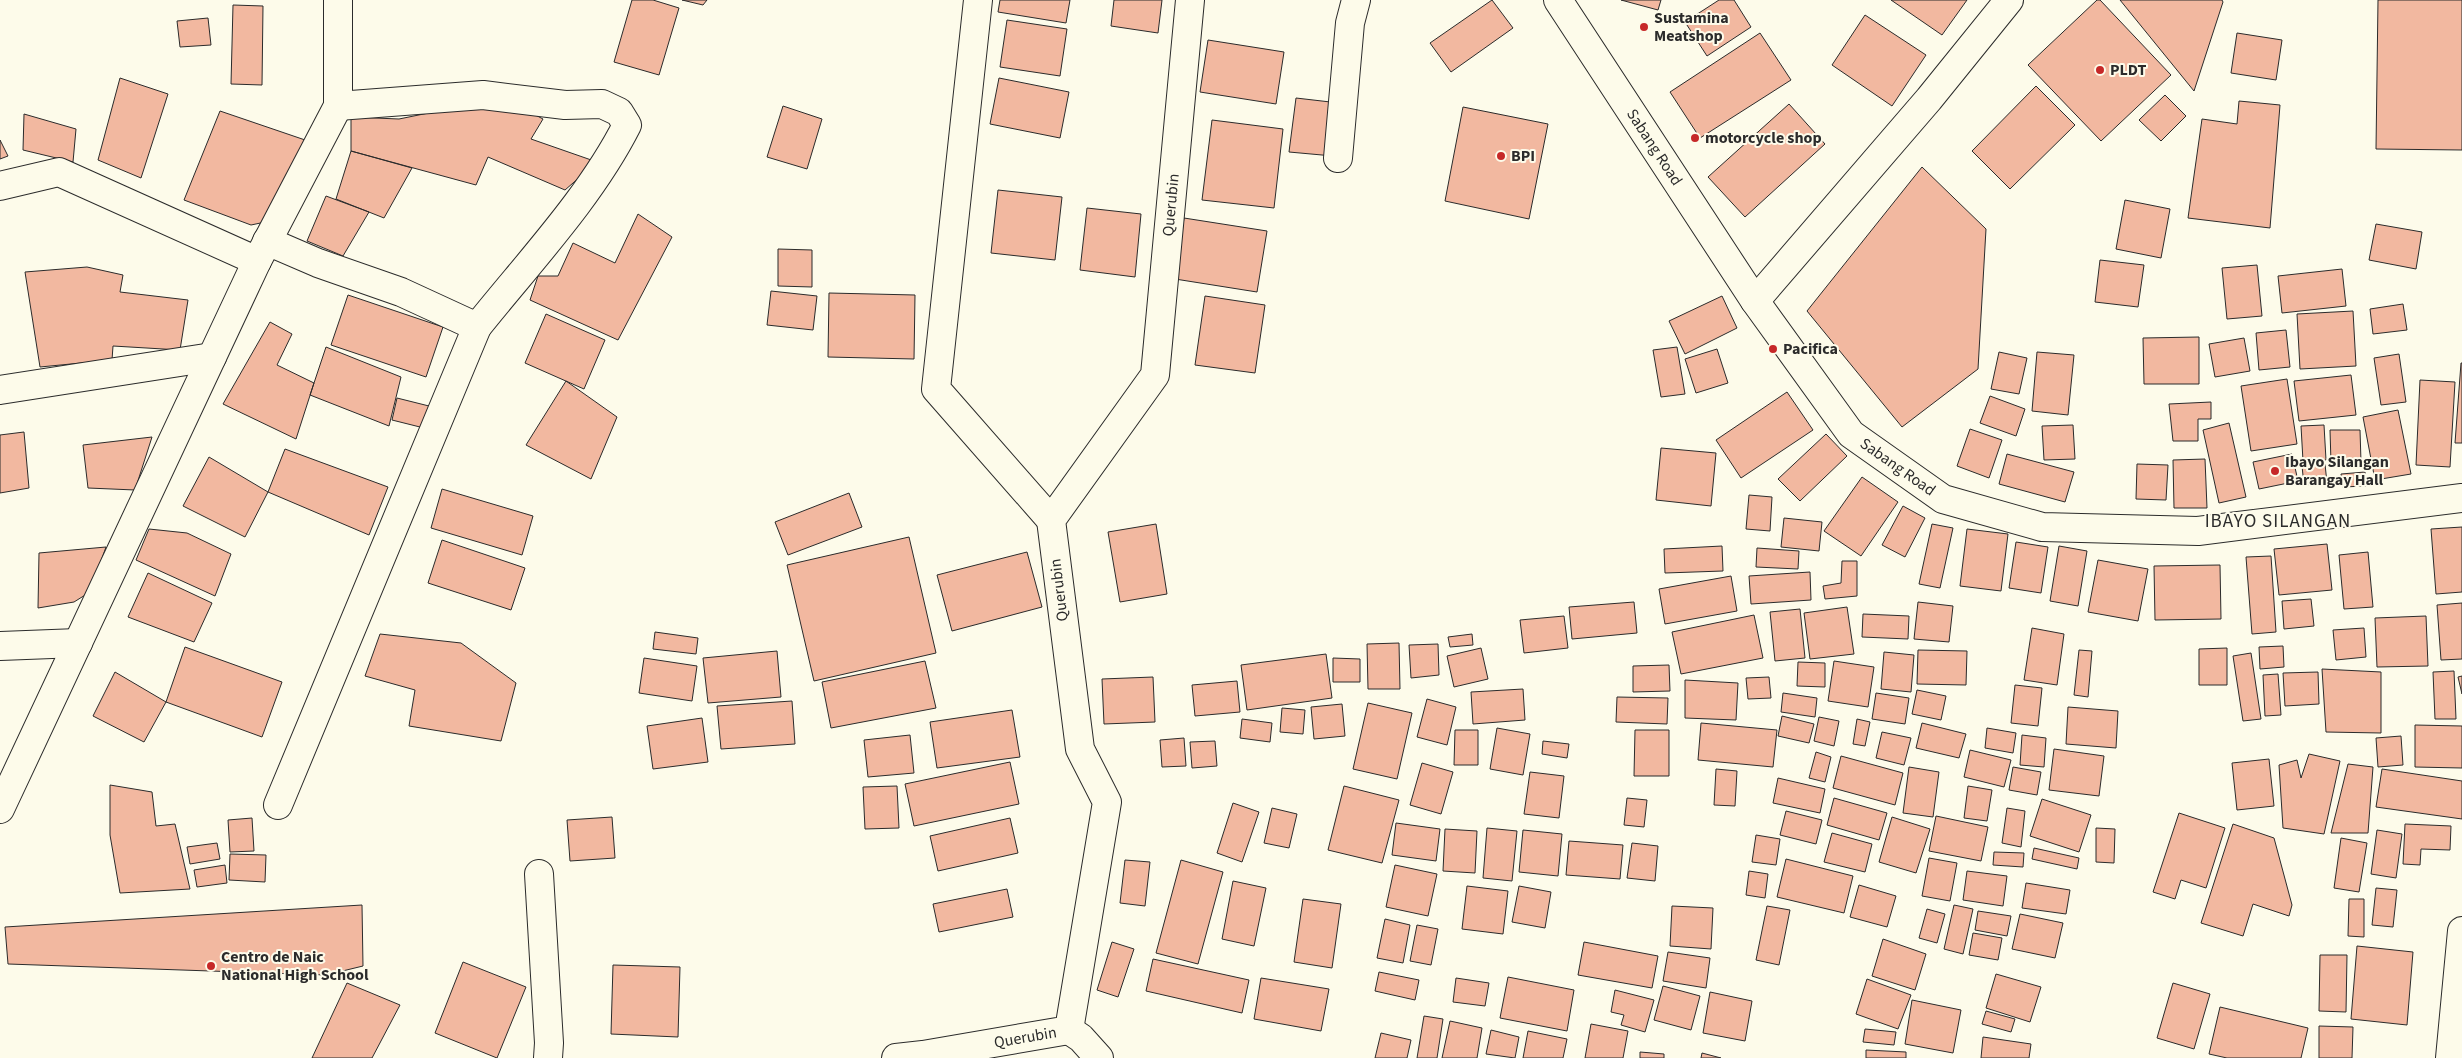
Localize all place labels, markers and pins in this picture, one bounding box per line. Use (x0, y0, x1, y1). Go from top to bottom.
place label: Sustamina Meatshop (1654, 7, 1729, 47)
marker: Sustamina Meatshop (1638, 21, 1650, 33)
place label: PLDT (2110, 59, 2147, 81)
marker: PLDT (2094, 64, 2106, 76)
place label: motorcycle shop (1705, 127, 1822, 149)
marker: motorcycle shop (1689, 132, 1701, 144)
place label: BPI (1511, 145, 1535, 167)
marker: BPI (1495, 150, 1507, 162)
place label: Pacifica (1783, 338, 1838, 360)
marker: Pacifica (1767, 343, 1779, 355)
place label: Ibayo Silangan Barangay Hall (2285, 451, 2389, 491)
marker: Ibayo Silangan Barangay Hall (2269, 465, 2281, 477)
place label: Centro de Naic National High School (221, 946, 369, 986)
marker: Centro de Naic National High School (205, 960, 217, 972)

